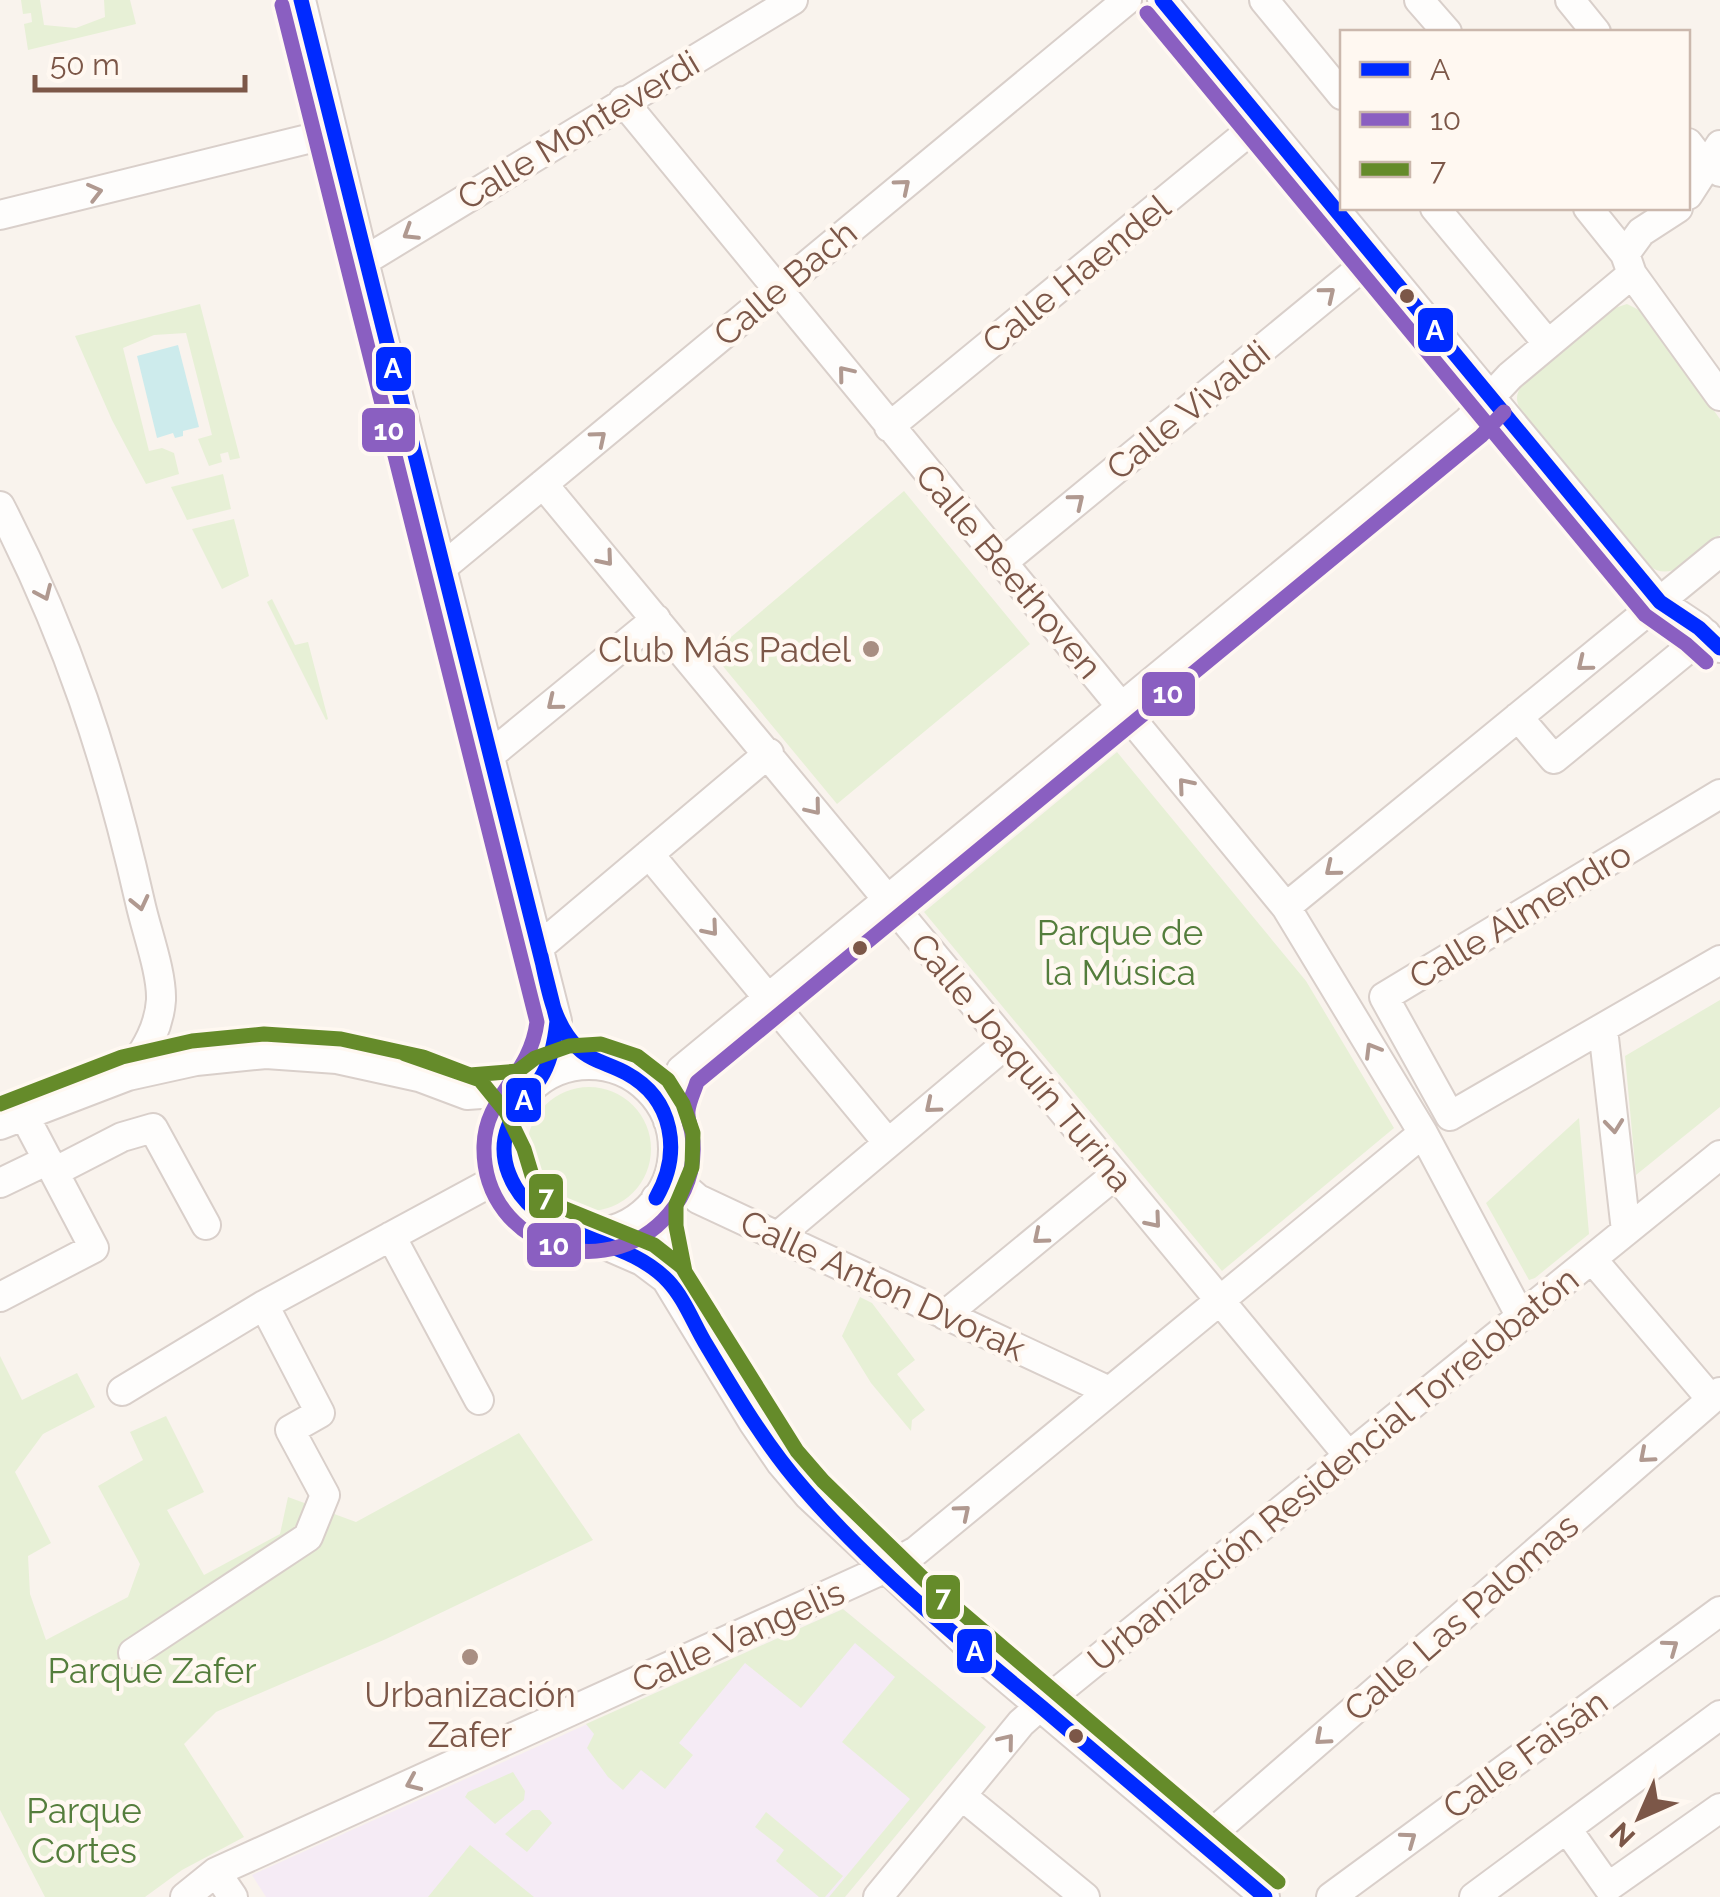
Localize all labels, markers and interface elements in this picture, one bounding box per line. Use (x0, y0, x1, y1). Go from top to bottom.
scale bar (35, 30, 245, 92)
legend (1340, 30, 1690, 210)
street label: Calle Monteverdi (450, 42, 706, 218)
text: 50 m (50, 47, 120, 82)
text: A (1430, 52, 1450, 87)
text: 10 (1430, 102, 1461, 137)
text: 7 (1430, 152, 1446, 187)
one-way arrow (891, 180, 909, 198)
one-way arrow (86, 183, 103, 204)
street label: Calle Haendel (974, 186, 1178, 362)
street label: Calle Bach (705, 211, 865, 355)
one-way arrow (403, 220, 421, 239)
unlabelled marker (1397, 286, 1417, 306)
one-way arrow (1316, 288, 1334, 306)
line badge: A (1416, 306, 1455, 354)
text: A (1426, 314, 1445, 347)
street label: Calle Vivaldi (1098, 332, 1278, 488)
line badge: A (374, 345, 413, 393)
text: A (384, 352, 403, 385)
one-way arrow (839, 366, 857, 384)
line badge: 10 (360, 406, 417, 454)
text: 10 (373, 414, 405, 447)
one-way arrow (587, 432, 605, 450)
street label: Calle Beethoven (907, 456, 1111, 686)
one-way arrow (1066, 495, 1084, 513)
one-way arrow (594, 547, 612, 565)
one-way arrow (32, 583, 52, 601)
place label: Club Más Padel (598, 629, 851, 670)
marker: Club Más Padel (860, 638, 882, 660)
one-way arrow (1578, 652, 1596, 670)
line badge: 10 (1140, 670, 1197, 718)
text: 10 (1152, 677, 1184, 710)
one-way arrow (547, 691, 565, 709)
one-way arrow (1179, 779, 1197, 797)
one-way arrow (802, 797, 820, 815)
street label: Calle Almendro (1402, 833, 1638, 997)
one-way arrow (1326, 857, 1344, 875)
one-way arrow (128, 894, 149, 911)
park label: Parque de la Música (1037, 912, 1203, 993)
one-way arrow (699, 918, 717, 936)
street label: Calle Joaquín Turina (902, 925, 1142, 1199)
unlabelled marker (850, 938, 870, 958)
one-way arrow (1365, 1043, 1384, 1061)
line badge: A (504, 1076, 543, 1124)
text: A (515, 1084, 534, 1117)
one-way arrow (925, 1095, 943, 1113)
one-way arrow (1603, 1119, 1624, 1135)
line badge: 7 (527, 1172, 565, 1220)
text: 7 (538, 1180, 554, 1213)
street label: Calle Anton Dvorak (734, 1201, 1032, 1369)
one-way arrow (1142, 1210, 1160, 1228)
line badge: 10 (525, 1221, 583, 1269)
one-way arrow (1033, 1225, 1051, 1243)
text: 10 (538, 1229, 570, 1262)
street label: Urbanización Residencial Torrelobatón (1079, 1258, 1587, 1680)
one-way arrow (1640, 1444, 1658, 1462)
street label: Calle Las Palomas (1336, 1504, 1586, 1730)
one-way arrow (951, 1506, 969, 1524)
street label: Calle Vangelis (625, 1571, 851, 1701)
line badge: 7 (924, 1573, 962, 1621)
text: 7 (935, 1580, 951, 1613)
line badge: A (955, 1627, 994, 1675)
text: A (966, 1635, 985, 1668)
one-way arrow (1660, 1641, 1678, 1658)
marker: Urbanización Zafer (459, 1646, 481, 1668)
park label: Parque Zafer (47, 1650, 257, 1691)
place label: Urbanización Zafer (364, 1674, 576, 1755)
street label: Calle Faisán (1435, 1681, 1615, 1827)
unlabelled marker (1066, 1726, 1086, 1746)
one-way arrow (1315, 1727, 1334, 1745)
one-way arrow (995, 1734, 1013, 1752)
north arrow (1590, 1767, 1690, 1867)
one-way arrow (405, 1771, 423, 1791)
park label: Parque Cortes (26, 1790, 142, 1871)
text: N (1603, 1815, 1642, 1854)
one-way arrow (1398, 1834, 1416, 1851)

